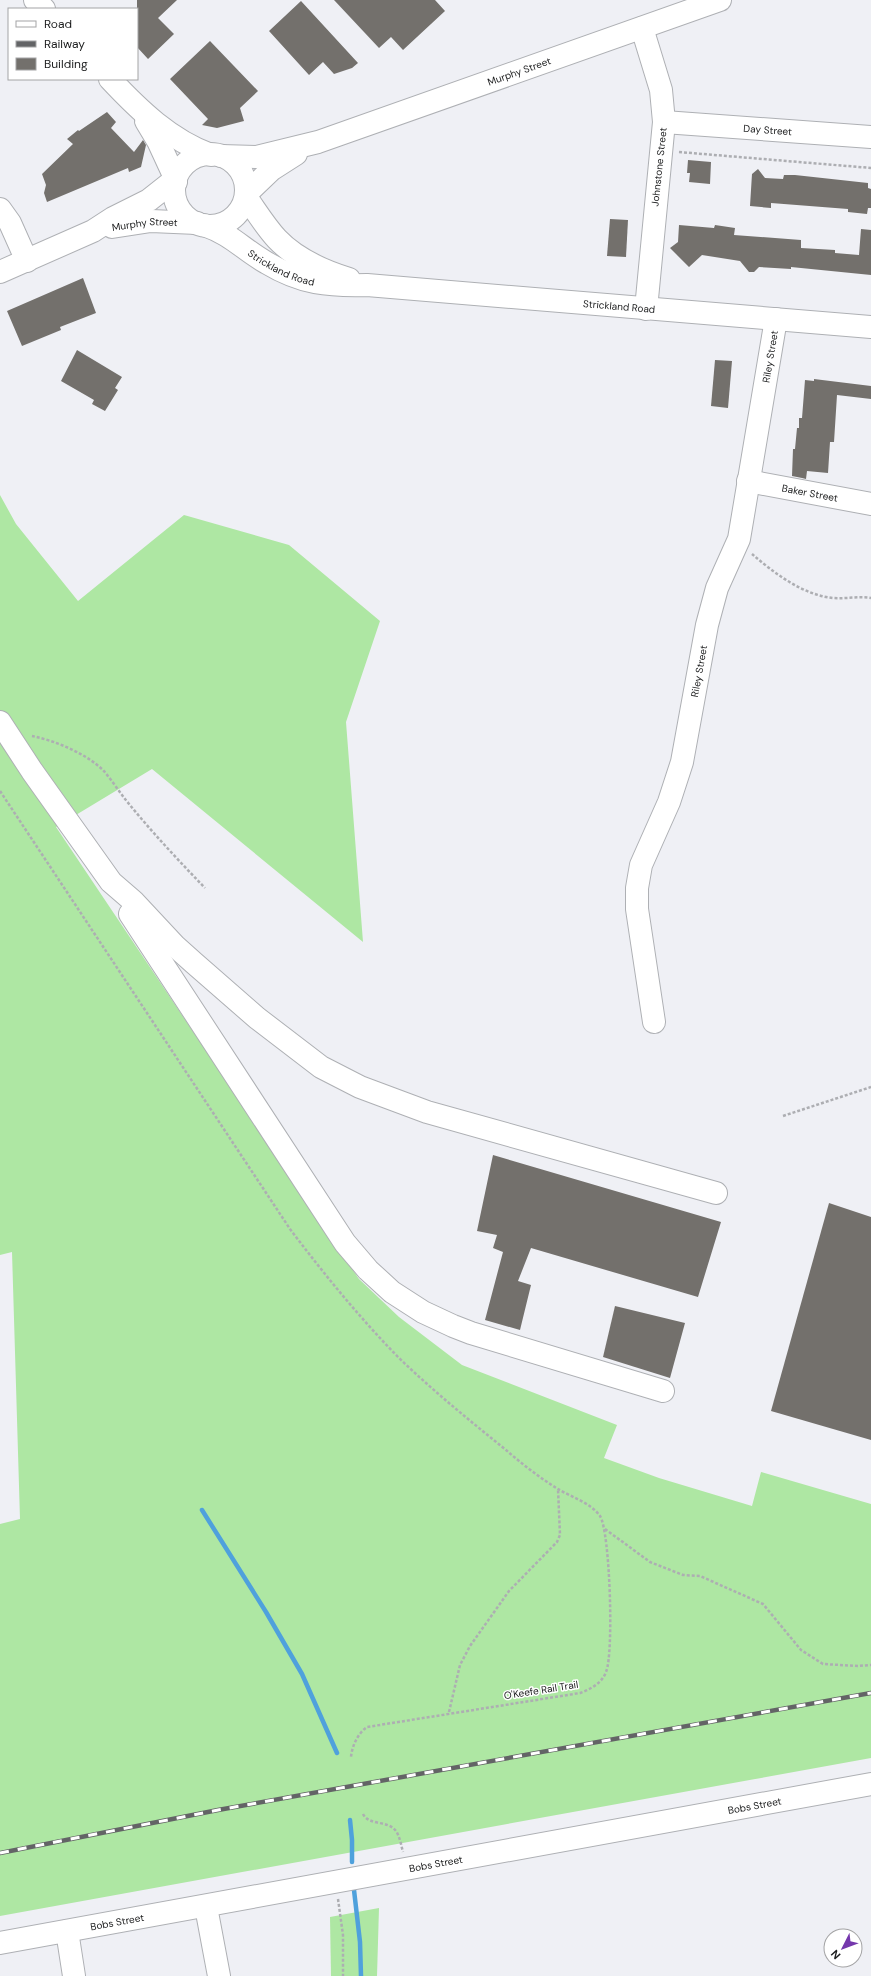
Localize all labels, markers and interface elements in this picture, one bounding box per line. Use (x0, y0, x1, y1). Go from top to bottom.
legend (8, 8, 138, 80)
text: Road (44, 16, 72, 32)
text: Railway (44, 36, 85, 52)
street label: Murphy Street (486, 54, 553, 88)
text: Building (44, 56, 88, 72)
street label: Day Street (743, 121, 793, 138)
street label: Johnstone Street (648, 127, 670, 207)
street label: Murphy Street (111, 214, 178, 233)
street label: Strickland Road (246, 246, 316, 288)
street label: Strickland Road (583, 297, 656, 315)
street label: Riley Street (759, 329, 780, 384)
street label: Baker Street (781, 481, 839, 504)
street label: Riley Street (687, 644, 710, 698)
street label: O'Keefe Rail Trail (503, 1678, 579, 1702)
street label: Bobs Street (727, 1794, 782, 1817)
street label: Bobs Street (408, 1852, 464, 1875)
street label: Bobs Street (89, 1910, 145, 1933)
north arrow (823, 1928, 863, 1968)
text: N (828, 1947, 843, 1962)

